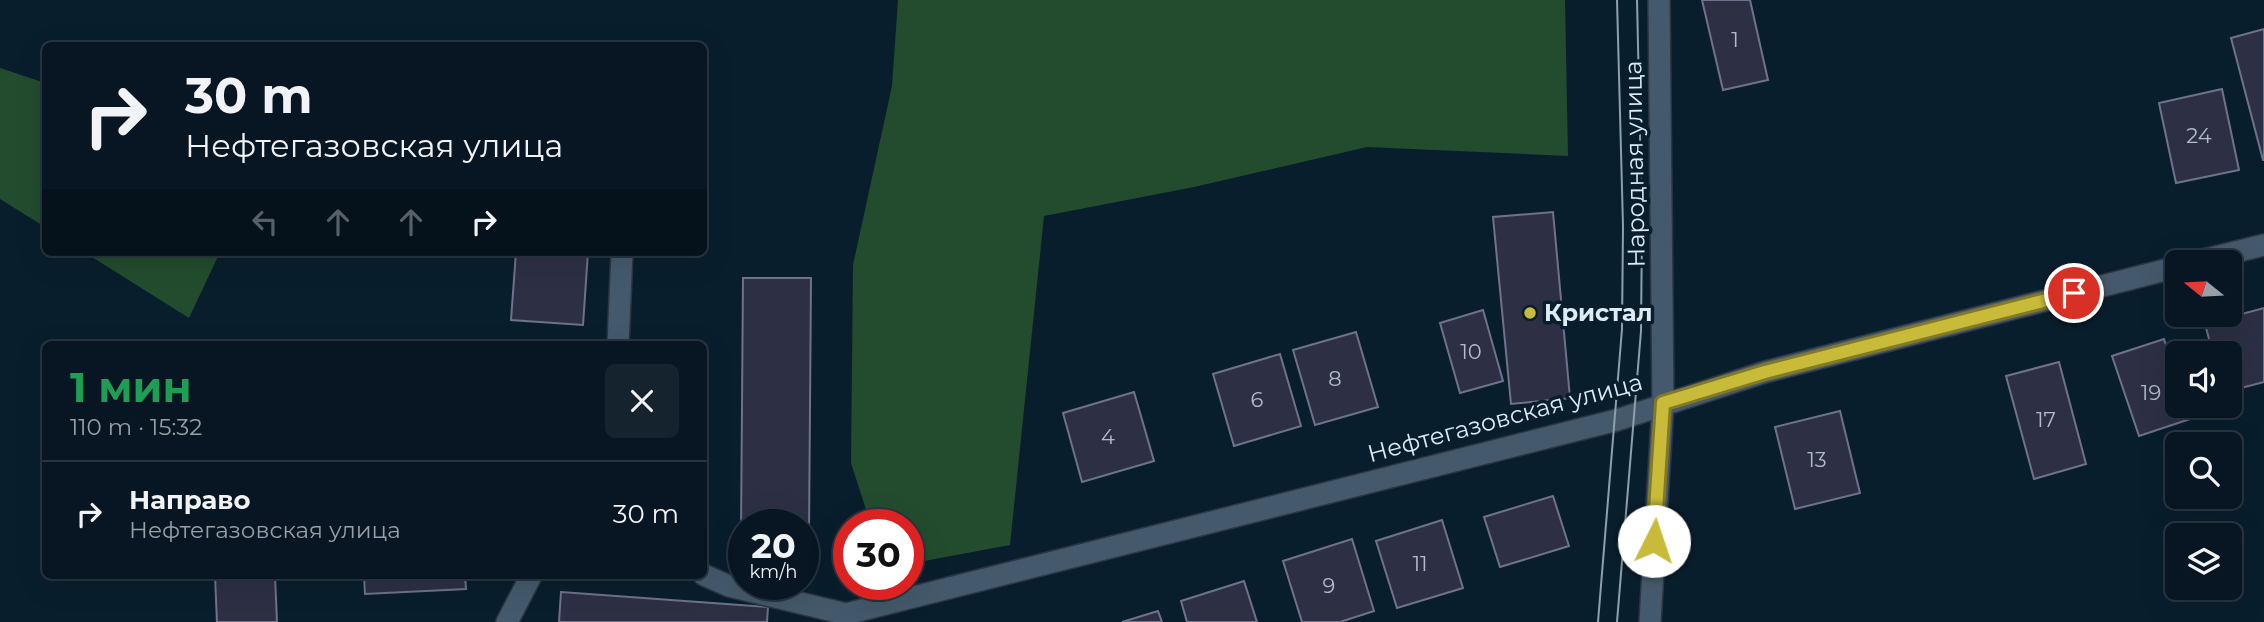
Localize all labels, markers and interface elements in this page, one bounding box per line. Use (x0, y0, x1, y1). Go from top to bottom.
house number: 1 (1731, 27, 1739, 52)
street label: Народная улица (1618, 60, 1651, 268)
text: 30 m (185, 66, 313, 125)
icon: right (70, 70, 161, 161)
house number: 24 (2186, 123, 2212, 148)
text: Нефтегазовская улица (185, 126, 563, 165)
icon: left (246, 203, 284, 241)
icon: ahead (319, 203, 357, 241)
icon: ahead (392, 203, 430, 241)
icon: right (465, 203, 503, 241)
north arrow (2165, 250, 2242, 327)
map controls (2165, 250, 2242, 600)
pin (2044, 263, 2104, 323)
icon: arrive (2055, 274, 2093, 312)
place label: Кристал (1544, 298, 1653, 327)
marker: Кристал (1522, 305, 1538, 321)
house number: 10 (1460, 339, 1482, 364)
button: sound (2165, 341, 2242, 418)
text: 1 мин (70, 361, 192, 413)
button: close (605, 364, 679, 438)
house number: 8 (1328, 366, 1342, 391)
street label: Нефтегазовская улица (1364, 367, 1646, 468)
house number: 19 (2141, 380, 2161, 405)
house number: 6 (1251, 387, 1264, 412)
house number: 17 (2036, 407, 2056, 432)
text: 110 m · 15:32 (70, 413, 202, 441)
house number: 4 (1101, 424, 1115, 449)
button: search (2165, 432, 2242, 509)
house number: 13 (1807, 447, 1827, 472)
text: Направо (129, 484, 250, 516)
icon: right (70, 495, 108, 533)
text: 30 m (613, 498, 679, 530)
position arrow (1617, 504, 1691, 578)
speed limit sign: 30 (833, 509, 924, 600)
text: Нефтегазовская улица (129, 516, 401, 544)
button: layers (2165, 523, 2242, 600)
text: 20 (751, 524, 796, 567)
house number: 11 (1412, 551, 1428, 576)
text: km/h (749, 561, 798, 583)
house number: 9 (1323, 573, 1335, 598)

